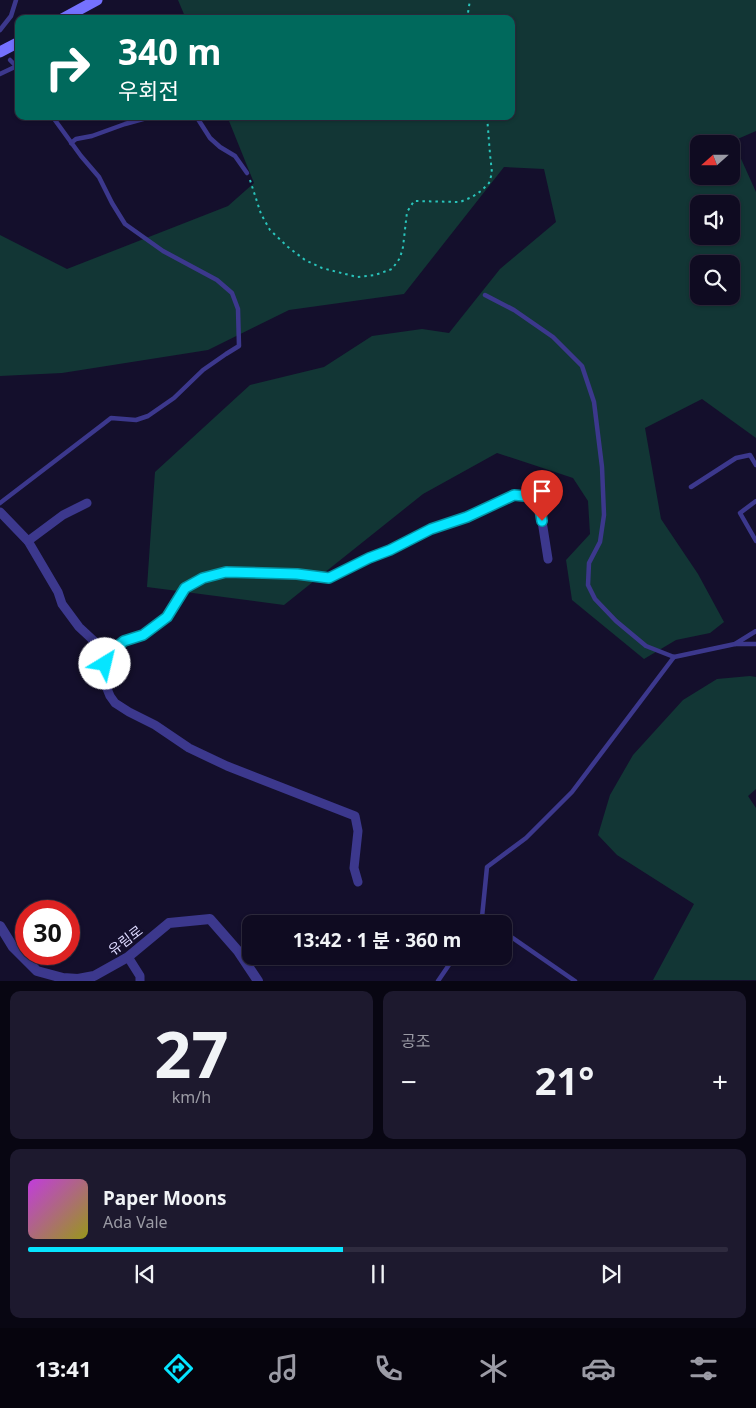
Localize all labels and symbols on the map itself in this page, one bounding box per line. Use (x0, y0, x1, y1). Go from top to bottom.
north arrow (690, 135, 740, 185)
pin (521, 470, 563, 521)
position arrow (78, 637, 130, 689)
speed limit sign: 30 (15, 900, 80, 965)
street label: 유림로 (104, 921, 146, 959)

